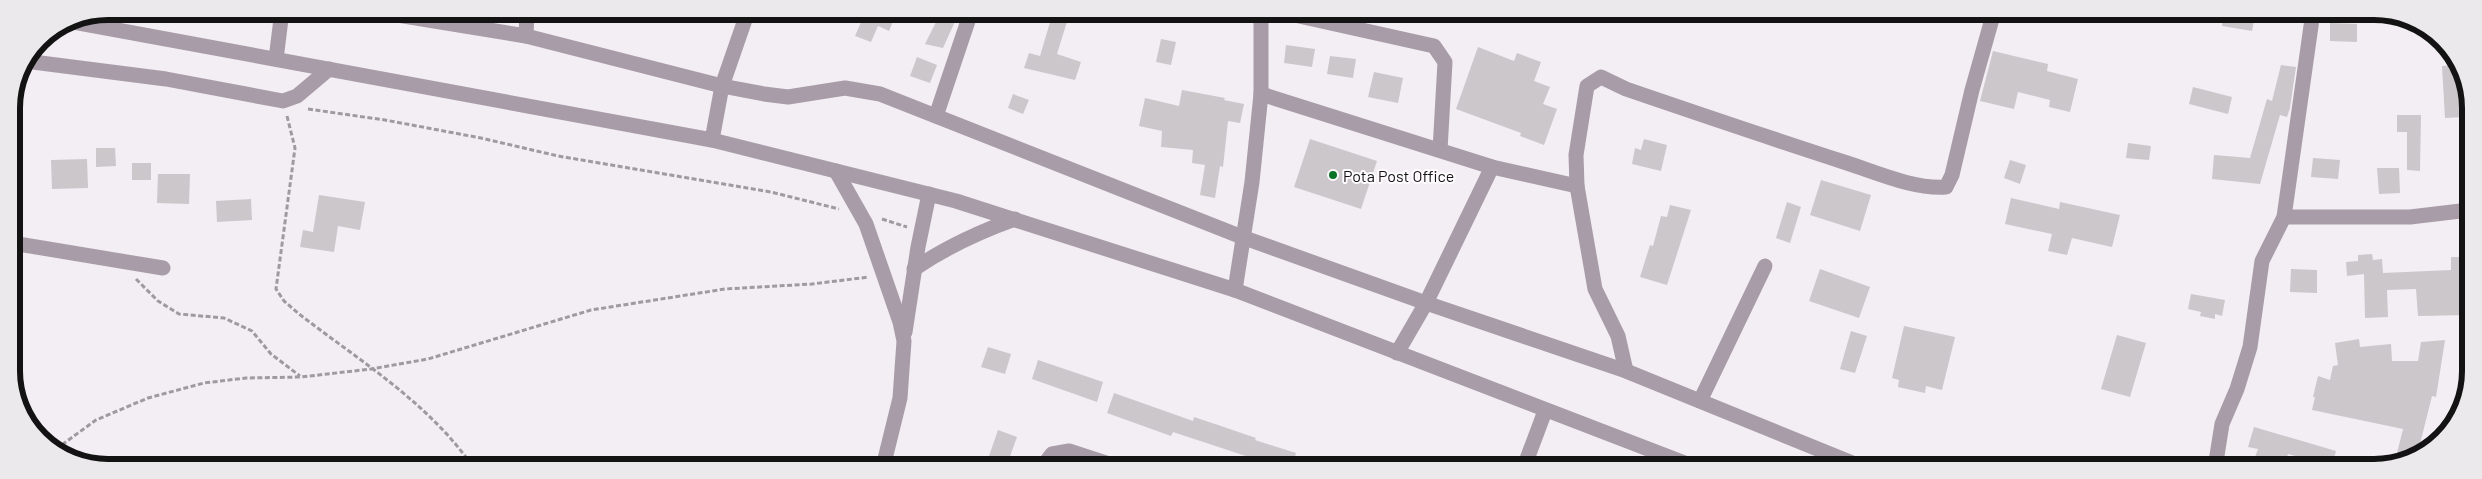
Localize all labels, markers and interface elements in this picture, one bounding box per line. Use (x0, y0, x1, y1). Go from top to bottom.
place label: Pota Post Office (1343, 166, 1454, 185)
marker: Pota Post Office (1327, 169, 1339, 181)

